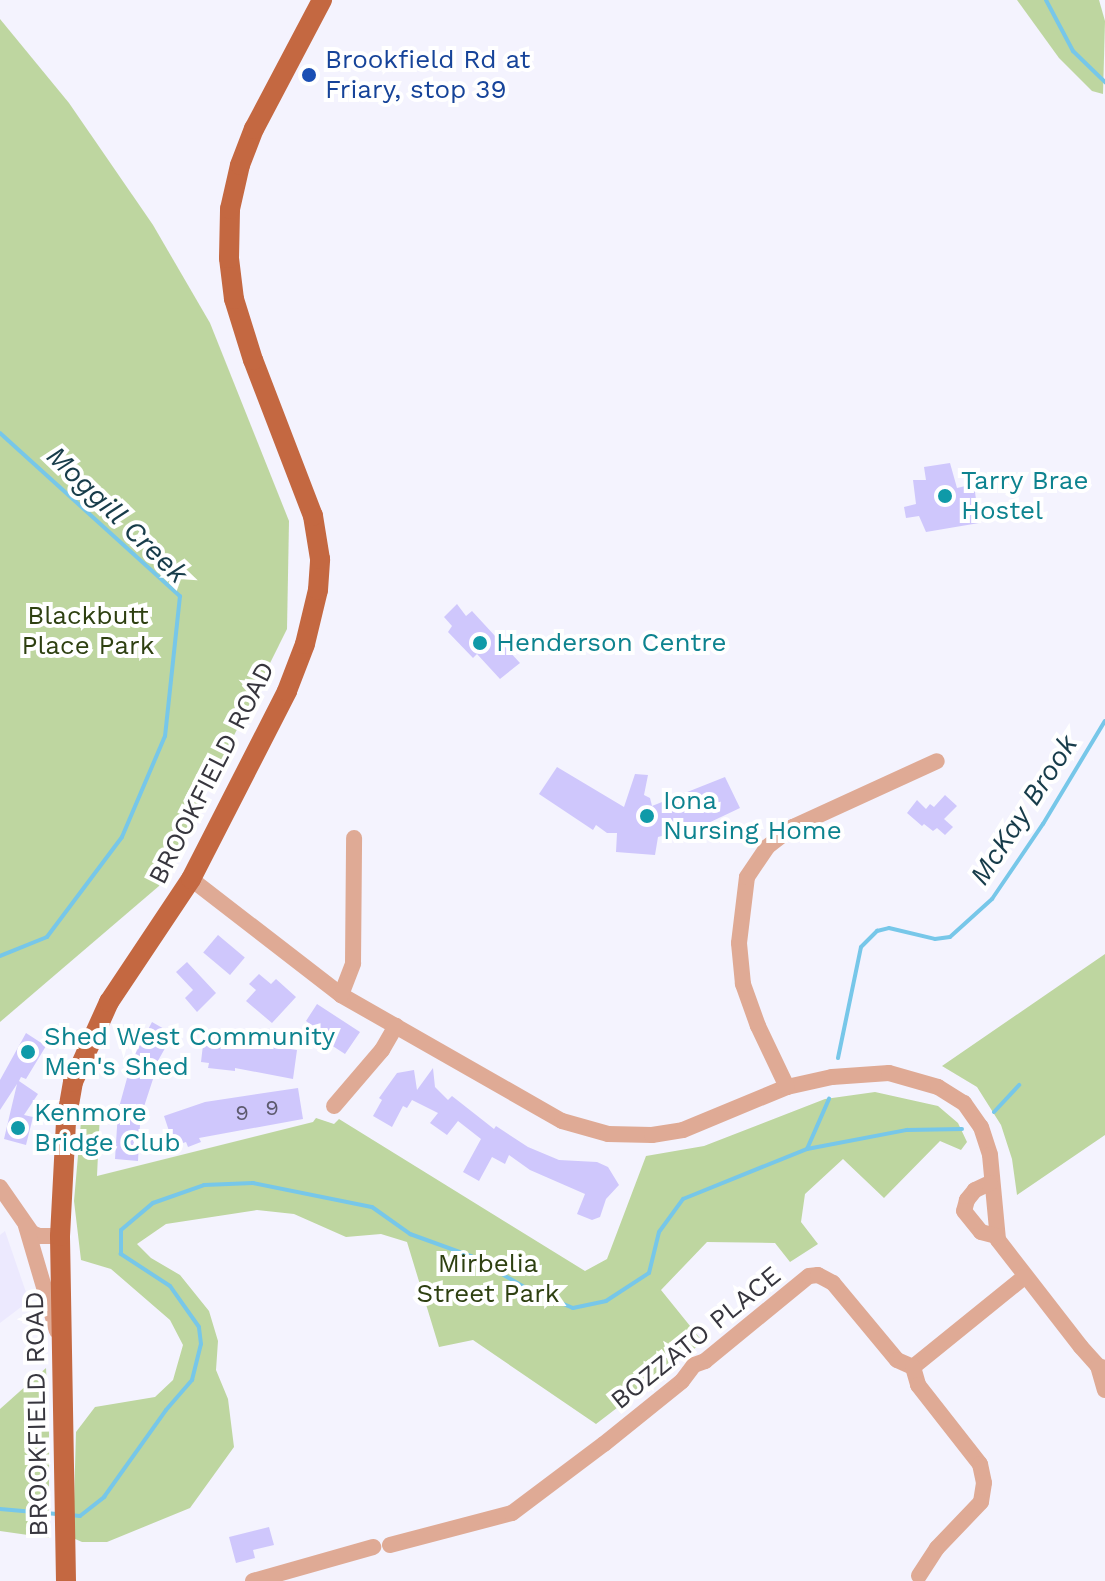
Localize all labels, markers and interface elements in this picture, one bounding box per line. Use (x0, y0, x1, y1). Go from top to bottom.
place label: Brookfield Rd at Friary, stop 39 (325, 44, 530, 106)
marker: Brookfield Rd at Friary, stop 39 (300, 66, 318, 84)
water label: Moggill Creek (39, 439, 195, 591)
place label: Tarry Brae Hostel (961, 465, 1089, 526)
marker: Tarry Brae Hostel (936, 487, 954, 505)
park label: Blackbutt Place Park (22, 600, 154, 662)
place label: Henderson Centre (496, 627, 726, 659)
marker: Henderson Centre (471, 634, 489, 652)
street label: BROOKFIELD ROAD (142, 657, 282, 889)
water label: McKay Brook (963, 728, 1085, 892)
place label: Iona Nursing Home (663, 785, 842, 846)
marker: Iona Nursing Home (638, 807, 656, 825)
place label: Shed West Community Men's Shed (44, 1021, 336, 1082)
marker: Shed West Community Men's Shed (19, 1043, 37, 1061)
house number: 9 (265, 1095, 279, 1121)
place label: Kenmore Bridge Club (34, 1097, 181, 1158)
house number: 9 (235, 1100, 249, 1126)
marker: Kenmore Bridge Club (9, 1119, 27, 1137)
park label: Mirbelia Street Park (416, 1248, 560, 1310)
street label: BOZZATO PLACE (605, 1260, 787, 1416)
street label: BROOKFIELD ROAD (19, 1291, 55, 1537)

